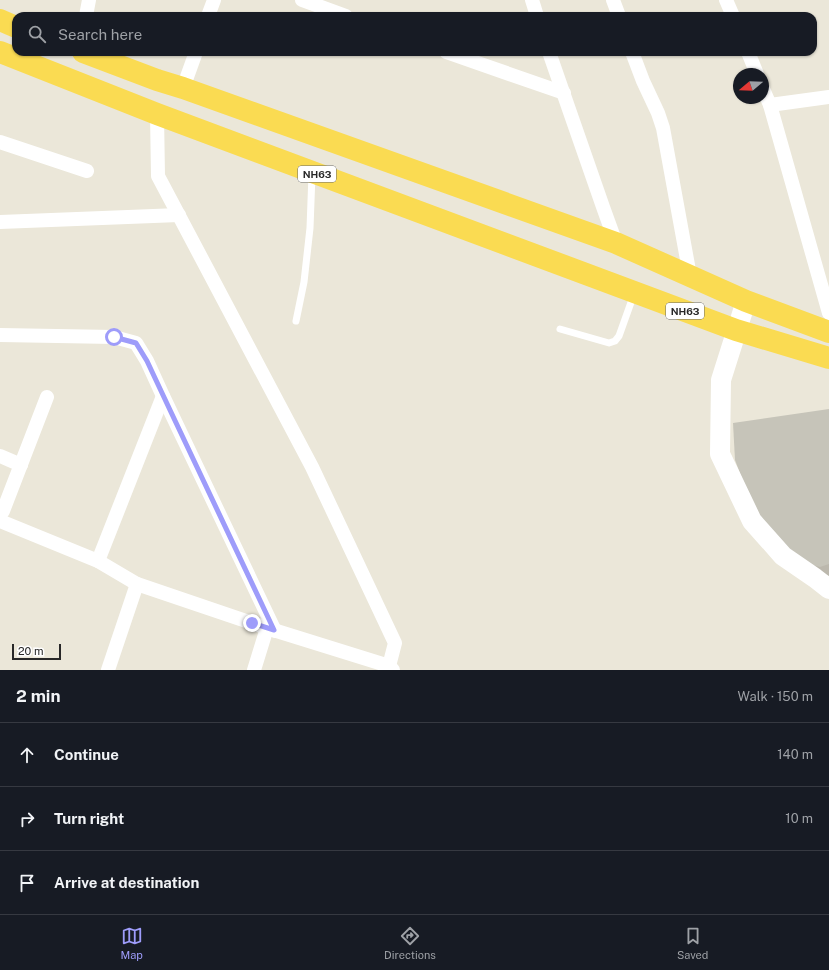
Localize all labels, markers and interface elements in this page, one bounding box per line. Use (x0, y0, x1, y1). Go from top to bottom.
search box (12, 12, 817, 56)
icon: search (26, 23, 48, 45)
text: Search here (58, 26, 142, 43)
north arrow (733, 68, 769, 104)
road number: NH63 (298, 166, 336, 182)
road number: NH63 (666, 303, 704, 319)
route start (105, 328, 123, 346)
route end (243, 614, 261, 632)
scale bar (12, 642, 61, 661)
text: 20 m (18, 645, 43, 657)
text: 2 min (16, 686, 61, 706)
text: Walk · 150 m (738, 689, 813, 704)
icon: ahead (16, 744, 38, 766)
text: Continue (54, 746, 119, 763)
text: 140 m (777, 747, 813, 762)
icon: right (16, 808, 38, 830)
text: Turn right (54, 810, 124, 827)
text: 10 m (785, 811, 813, 826)
icon: arrive (16, 872, 38, 894)
text: Arrive at destination (54, 874, 199, 891)
tab: Map (121, 925, 143, 961)
tab: Directions (384, 925, 436, 961)
tab: Saved (677, 925, 708, 961)

